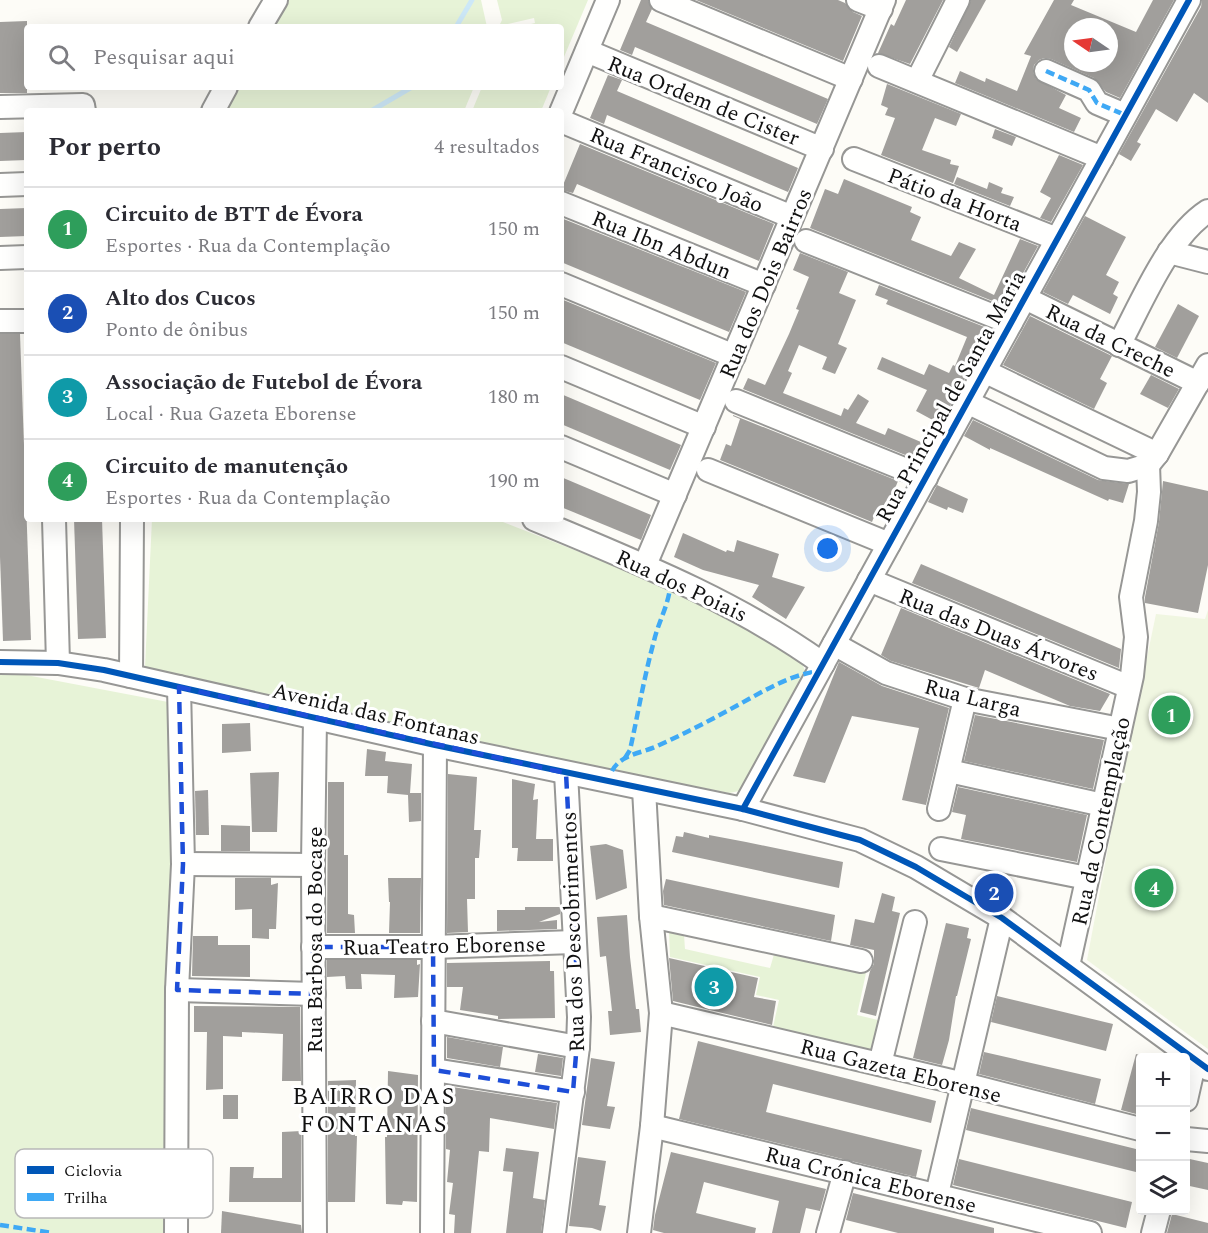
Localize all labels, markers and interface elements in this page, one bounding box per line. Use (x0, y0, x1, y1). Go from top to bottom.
north arrow (1064, 18, 1118, 72)
search box (24, 24, 564, 90)
icon: search (45, 41, 78, 74)
text: Pesquisar aqui (93, 41, 235, 74)
street label: Rua Ordem de Cister (602, 48, 805, 155)
street label: Rua Francisco João (584, 119, 769, 222)
text: Por perto (48, 127, 161, 167)
text: 4 resultados (434, 132, 540, 162)
street label: Pátio da Horta (882, 160, 1027, 241)
street label: Rua dos Dois Bairros (711, 183, 821, 384)
text: Circuito de BTT de Évora (105, 198, 363, 231)
street label: Rua Ibn Abdun (587, 202, 736, 288)
text: 1 (62, 214, 73, 244)
text: 150 m (488, 214, 540, 244)
text: Esportes · Rua da Contemplação (105, 231, 391, 261)
street label: Rua Principal de Santa Maria (868, 264, 1035, 529)
text: Alto dos Cucos (105, 282, 256, 315)
street label: Rua da Creche (1040, 296, 1181, 387)
text: 2 (62, 298, 73, 328)
text: 150 m (488, 298, 540, 328)
text: Ponto de ônibus (105, 315, 248, 345)
text: Associação de Futebol de Évora (105, 366, 422, 399)
text: 3 (62, 382, 73, 412)
text: 180 m (488, 382, 540, 412)
text: Local · Rua Gazeta Eborense (105, 399, 357, 429)
text: Circuito de manutenção (105, 450, 348, 483)
text: 4 (62, 466, 73, 496)
text: 190 m (488, 466, 540, 496)
text: Esportes · Rua da Contemplação (105, 483, 391, 513)
your location (813, 534, 842, 563)
street label: Rua dos Poiais (610, 541, 753, 631)
street label: Rua das Duas Árvores (894, 580, 1103, 691)
street label: Rua Larga (921, 670, 1025, 727)
street label: Avenida das Fontanas (269, 675, 483, 754)
pin: 1 (1152, 692, 1190, 738)
street label: Rua da Contemplação (1063, 714, 1140, 929)
street label: Rua dos Descobrimentos (553, 811, 594, 1053)
street label: Rua Barbosa do Bocage (299, 826, 332, 1054)
pin: 4 (1134, 866, 1174, 910)
pin: 2 (974, 870, 1014, 916)
street label: Rua Teatro Eborense (342, 928, 546, 965)
pin: 3 (694, 964, 734, 1010)
street label: Rua Gazeta Eborense (796, 1030, 1005, 1112)
map controls (1136, 1053, 1190, 1215)
button: + (1136, 1053, 1190, 1107)
district label: BAIRRO DAS FONTANAS (292, 1079, 456, 1143)
button: − (1136, 1107, 1190, 1161)
street label: Rua Crónica Eborense (761, 1138, 980, 1223)
legend (15, 1149, 213, 1218)
text: Ciclovia (64, 1159, 122, 1183)
button: layers (1136, 1161, 1190, 1215)
text: Trilha (64, 1186, 108, 1210)

